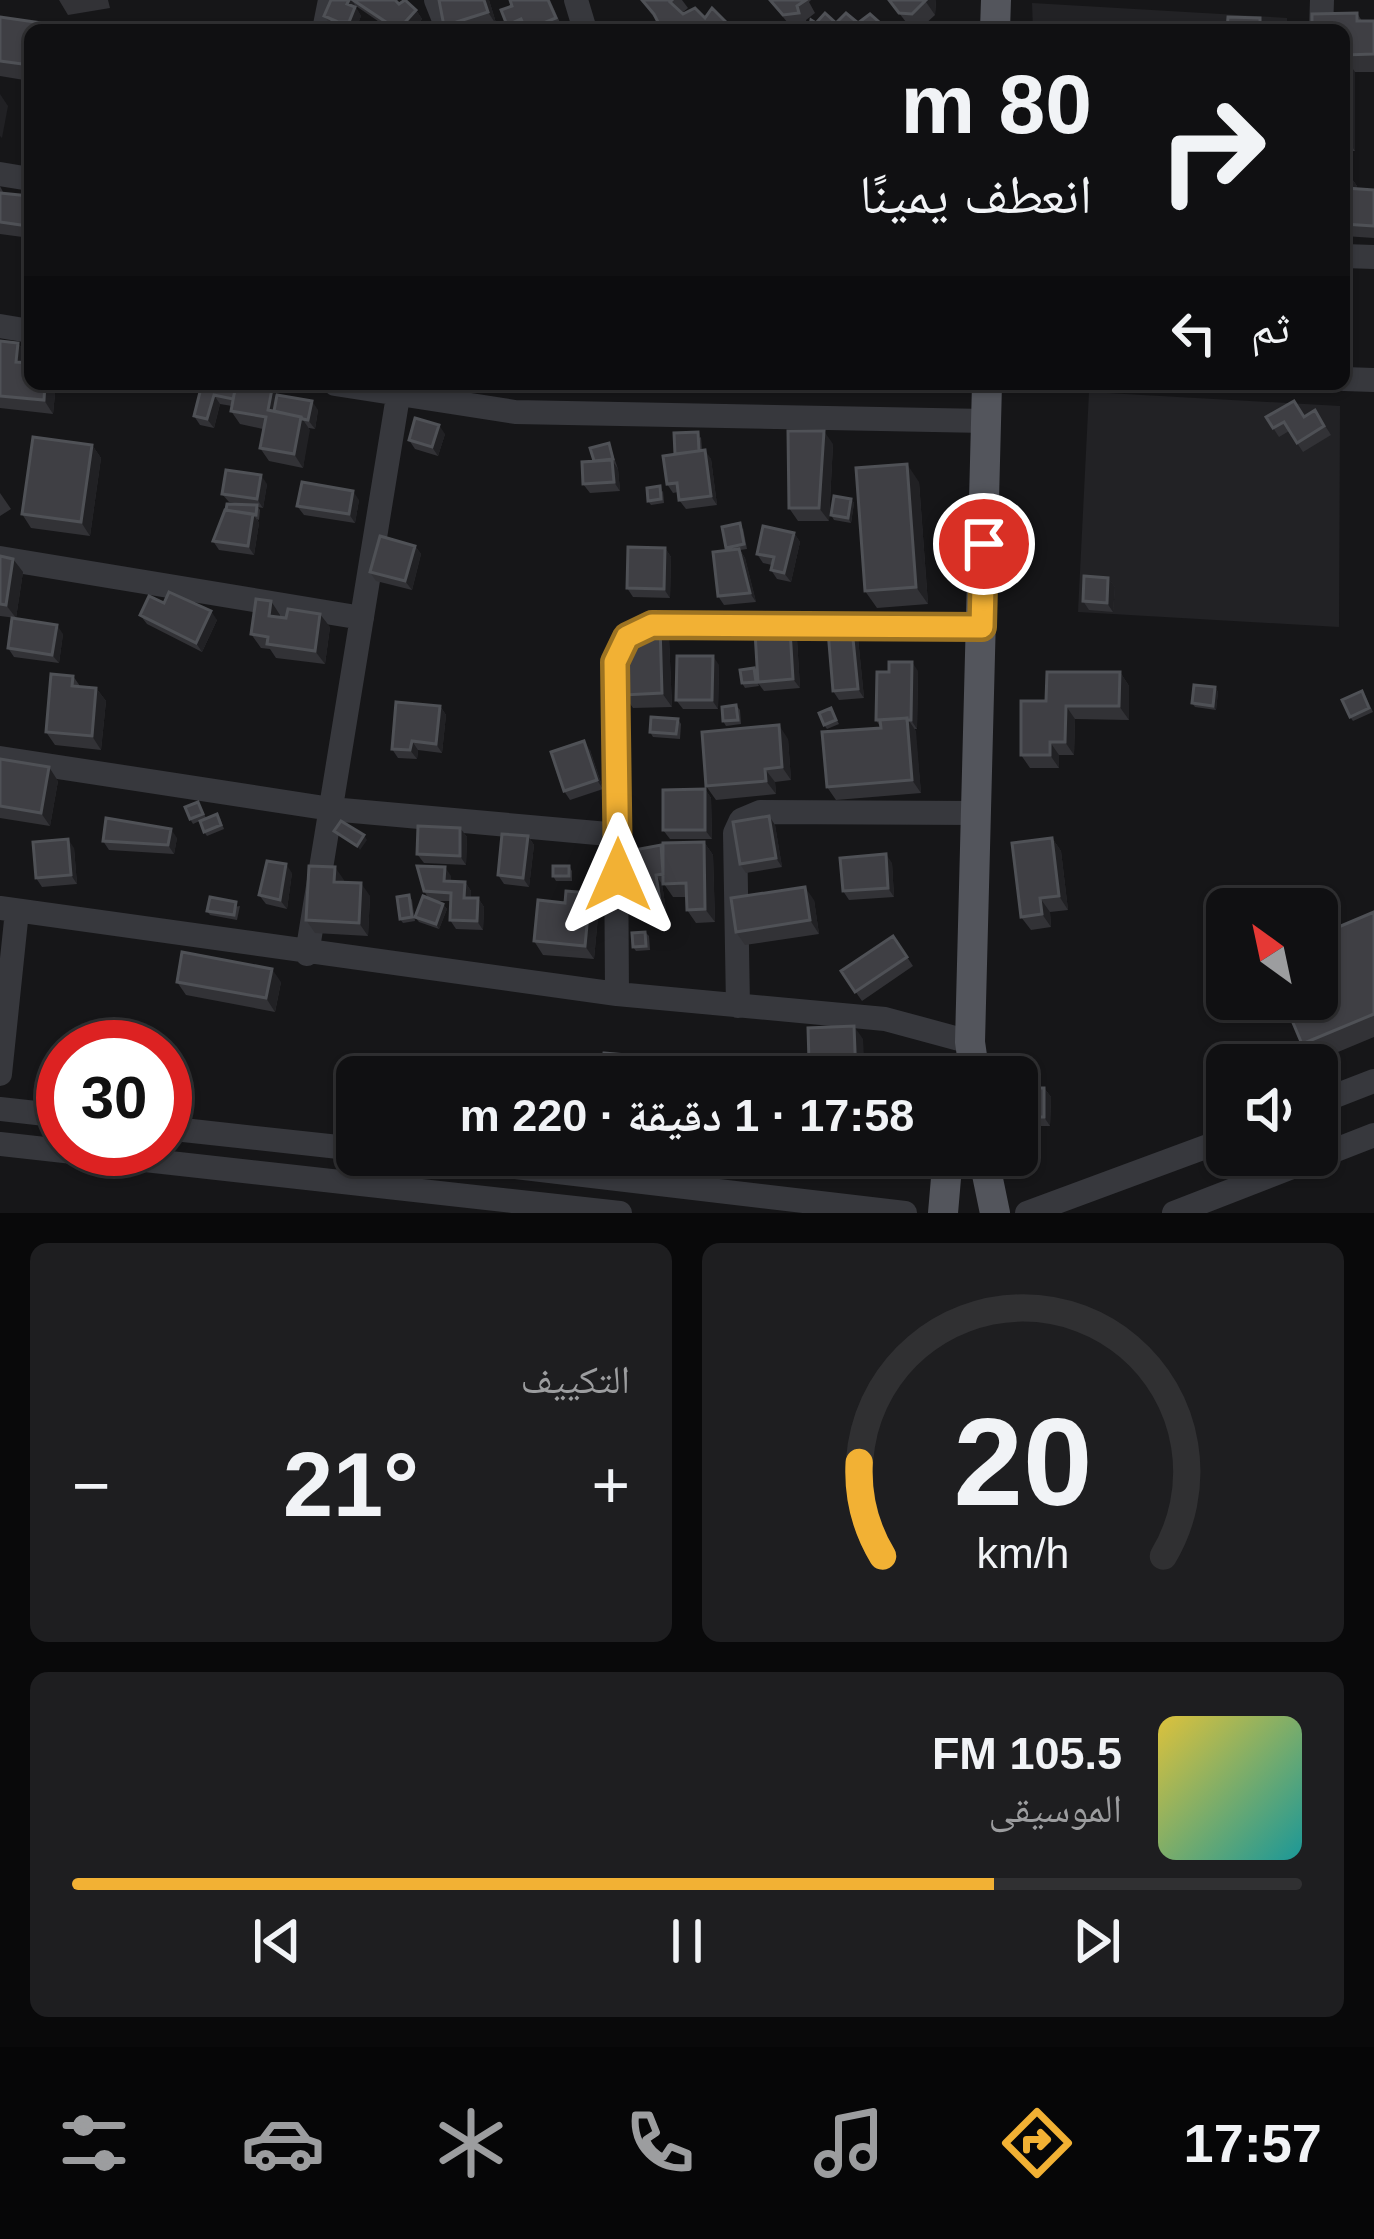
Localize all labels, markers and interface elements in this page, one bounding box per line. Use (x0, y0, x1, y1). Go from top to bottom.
text: 80 m (901, 57, 1092, 151)
icon: right (1134, 72, 1290, 228)
text: انعطف يمينًا (859, 164, 1092, 224)
icon: left (1161, 300, 1227, 366)
text: ثم (1251, 302, 1290, 353)
pin (933, 493, 1035, 595)
icon: arrive (951, 511, 1017, 577)
position arrow (555, 812, 681, 938)
north arrow (1206, 888, 1338, 1020)
map controls (1206, 888, 1338, 1176)
speed limit sign: 30 (36, 1020, 192, 1176)
button: sound (1206, 1044, 1338, 1176)
text: 17:58 · 1 دقيقة · 220 m (460, 1090, 914, 1141)
text: التكييف (521, 1358, 630, 1401)
text: 20 (954, 1392, 1092, 1531)
text: 21° (283, 1435, 419, 1535)
text: − (72, 1448, 111, 1522)
text: + (591, 1448, 630, 1522)
text: km/h (977, 1528, 1069, 1576)
text: 105.5 FM (932, 1728, 1122, 1779)
text: الموسيقى (989, 1787, 1122, 1830)
icon: previous (244, 1908, 310, 1974)
icon: pause (654, 1908, 720, 1974)
icon: next (1064, 1908, 1130, 1974)
icon: filters (52, 2101, 136, 2185)
icon: car (241, 2101, 325, 2185)
icon: climate (429, 2101, 513, 2185)
icon: phone (618, 2101, 702, 2185)
icon: music (807, 2101, 891, 2185)
icon: directions (995, 2101, 1079, 2185)
text: 17:57 (1184, 2113, 1322, 2173)

